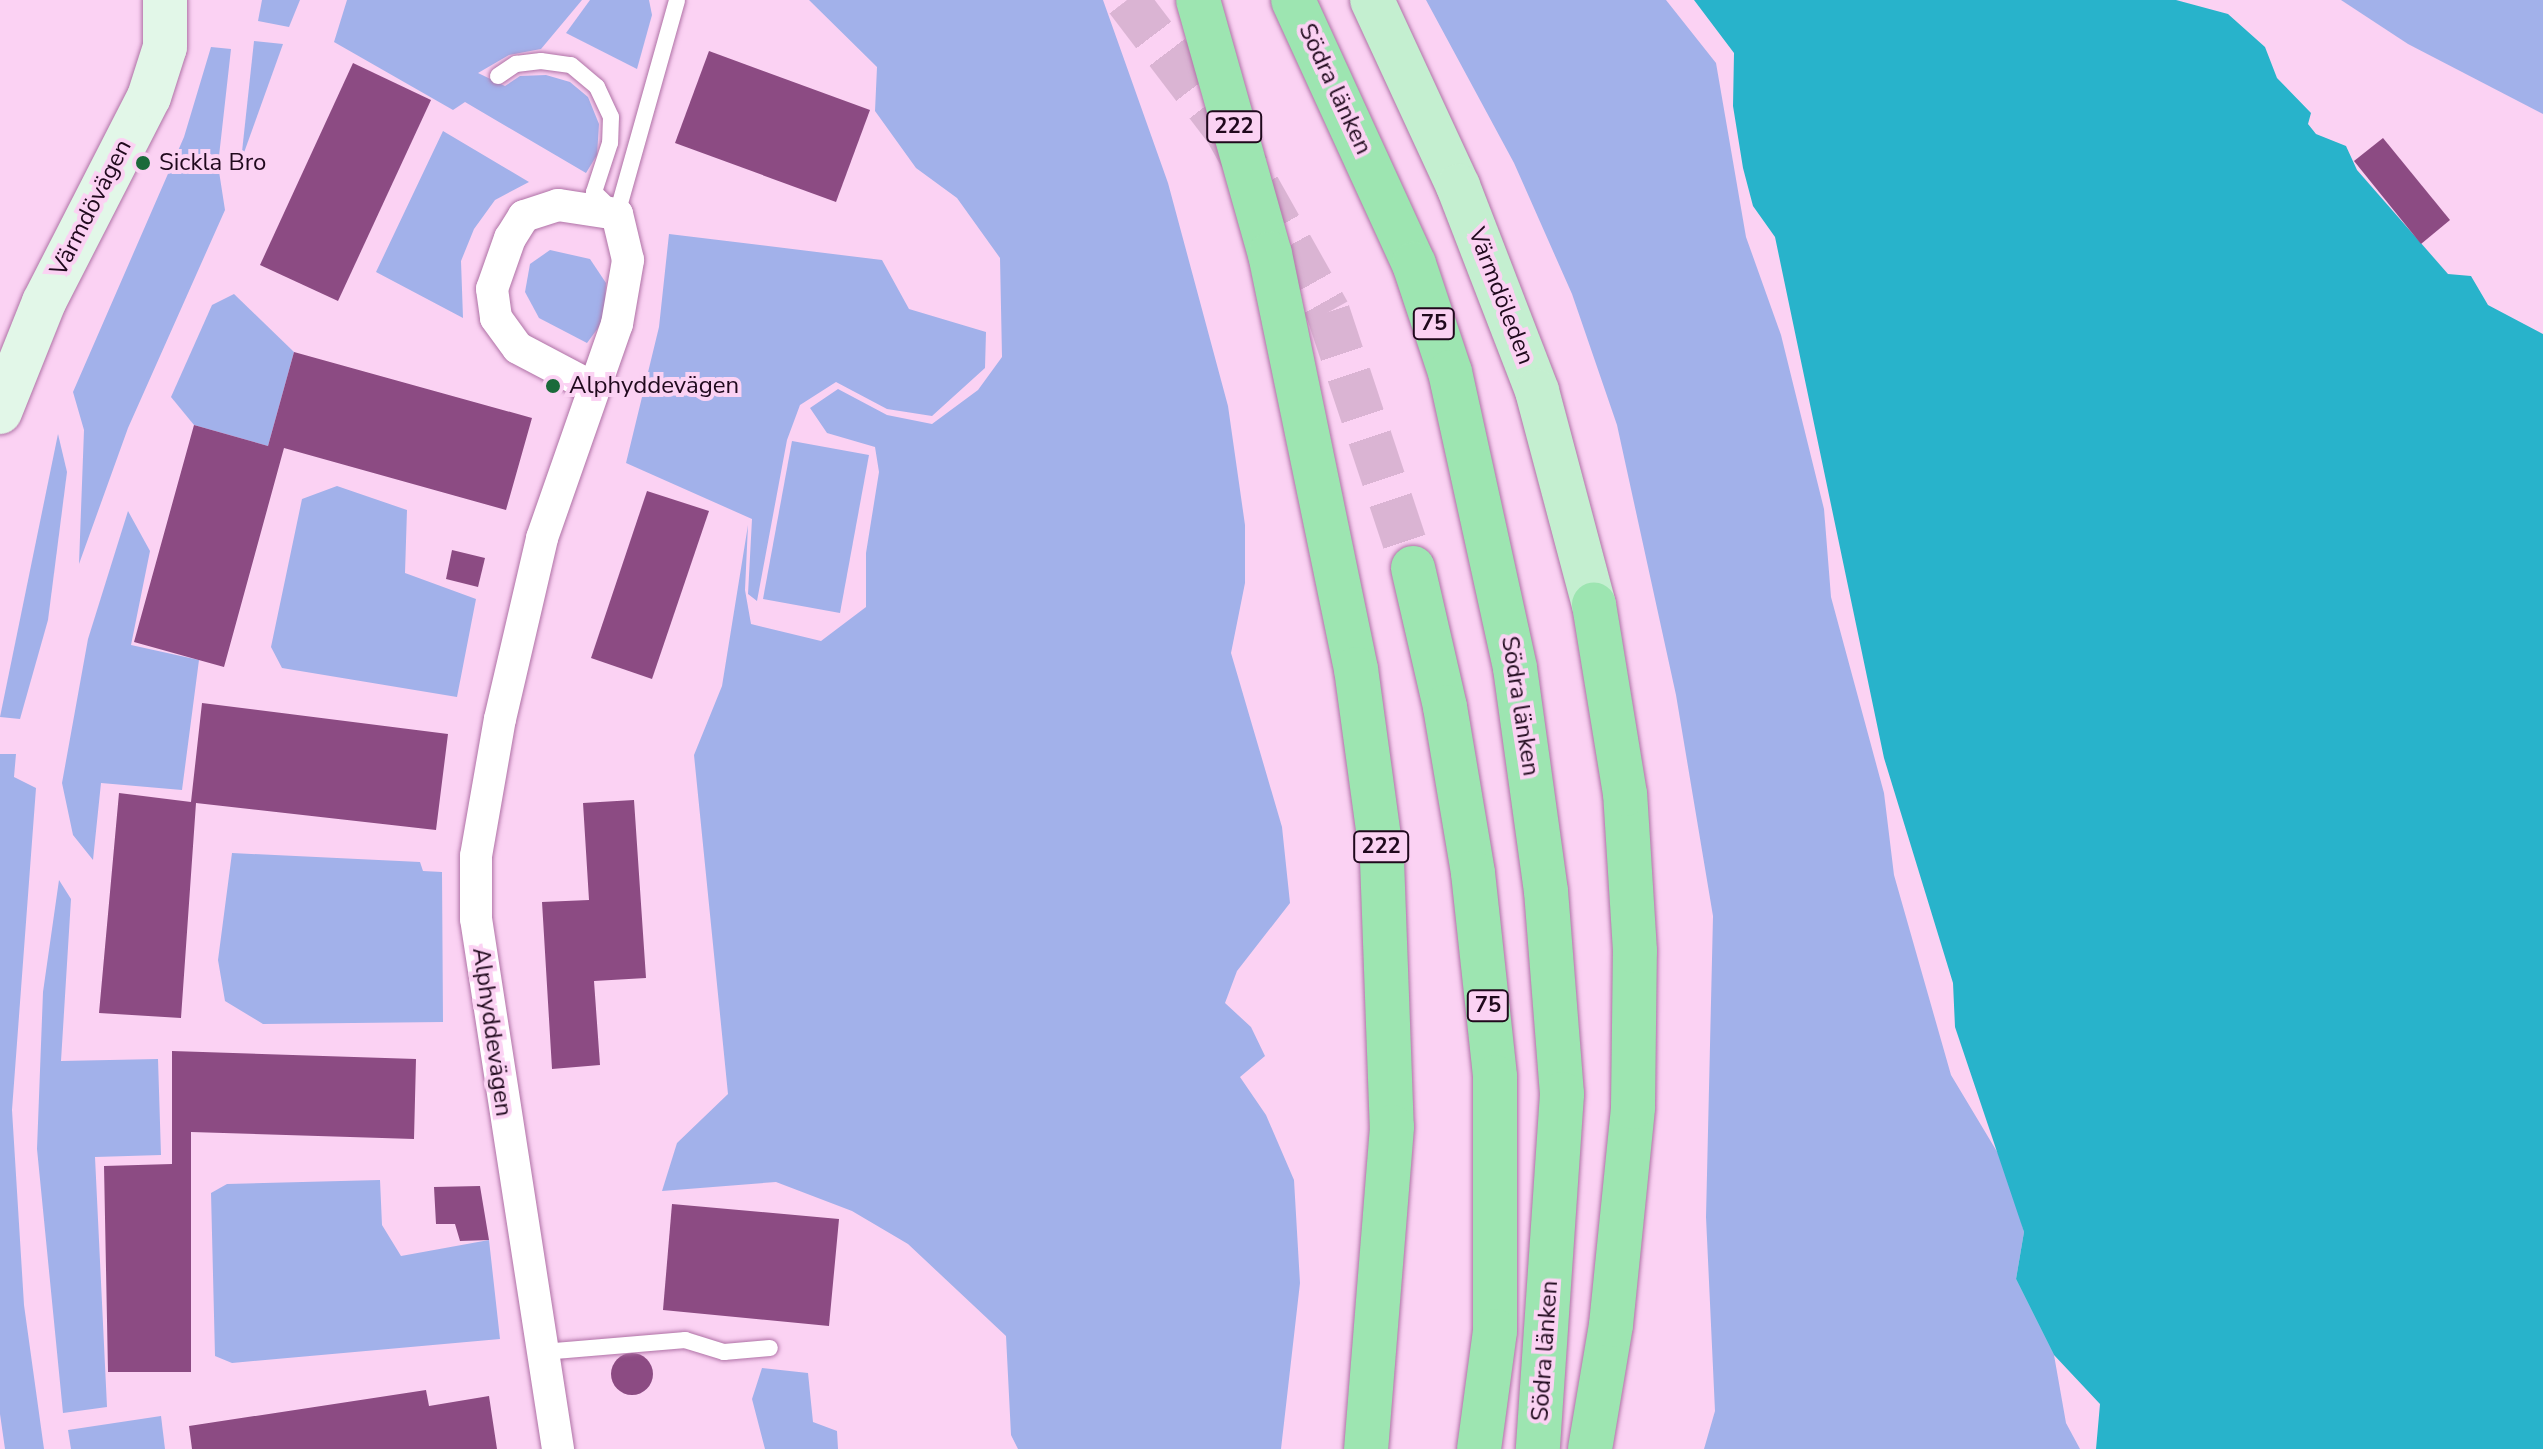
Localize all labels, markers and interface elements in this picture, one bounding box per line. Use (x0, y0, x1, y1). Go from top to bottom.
street label: Södra länken (1292, 19, 1378, 159)
road number: 222 (1206, 109, 1262, 145)
street label: Värmdövägen (44, 135, 138, 281)
place label: Sickla Bro (159, 149, 266, 177)
marker: Sickla Bro (134, 154, 152, 172)
street label: Värmdöleden (1462, 223, 1540, 369)
road number: 75 (1412, 306, 1456, 342)
place label: Alphyddevägen (569, 372, 739, 400)
marker: Alphyddevägen (544, 377, 562, 395)
street label: Södra länken (1495, 634, 1545, 778)
road number: 222 (1353, 829, 1409, 865)
street label: Alphyddevägen (466, 946, 518, 1118)
road number: 75 (1466, 988, 1510, 1024)
street label: Södra länken (1526, 1280, 1564, 1422)

